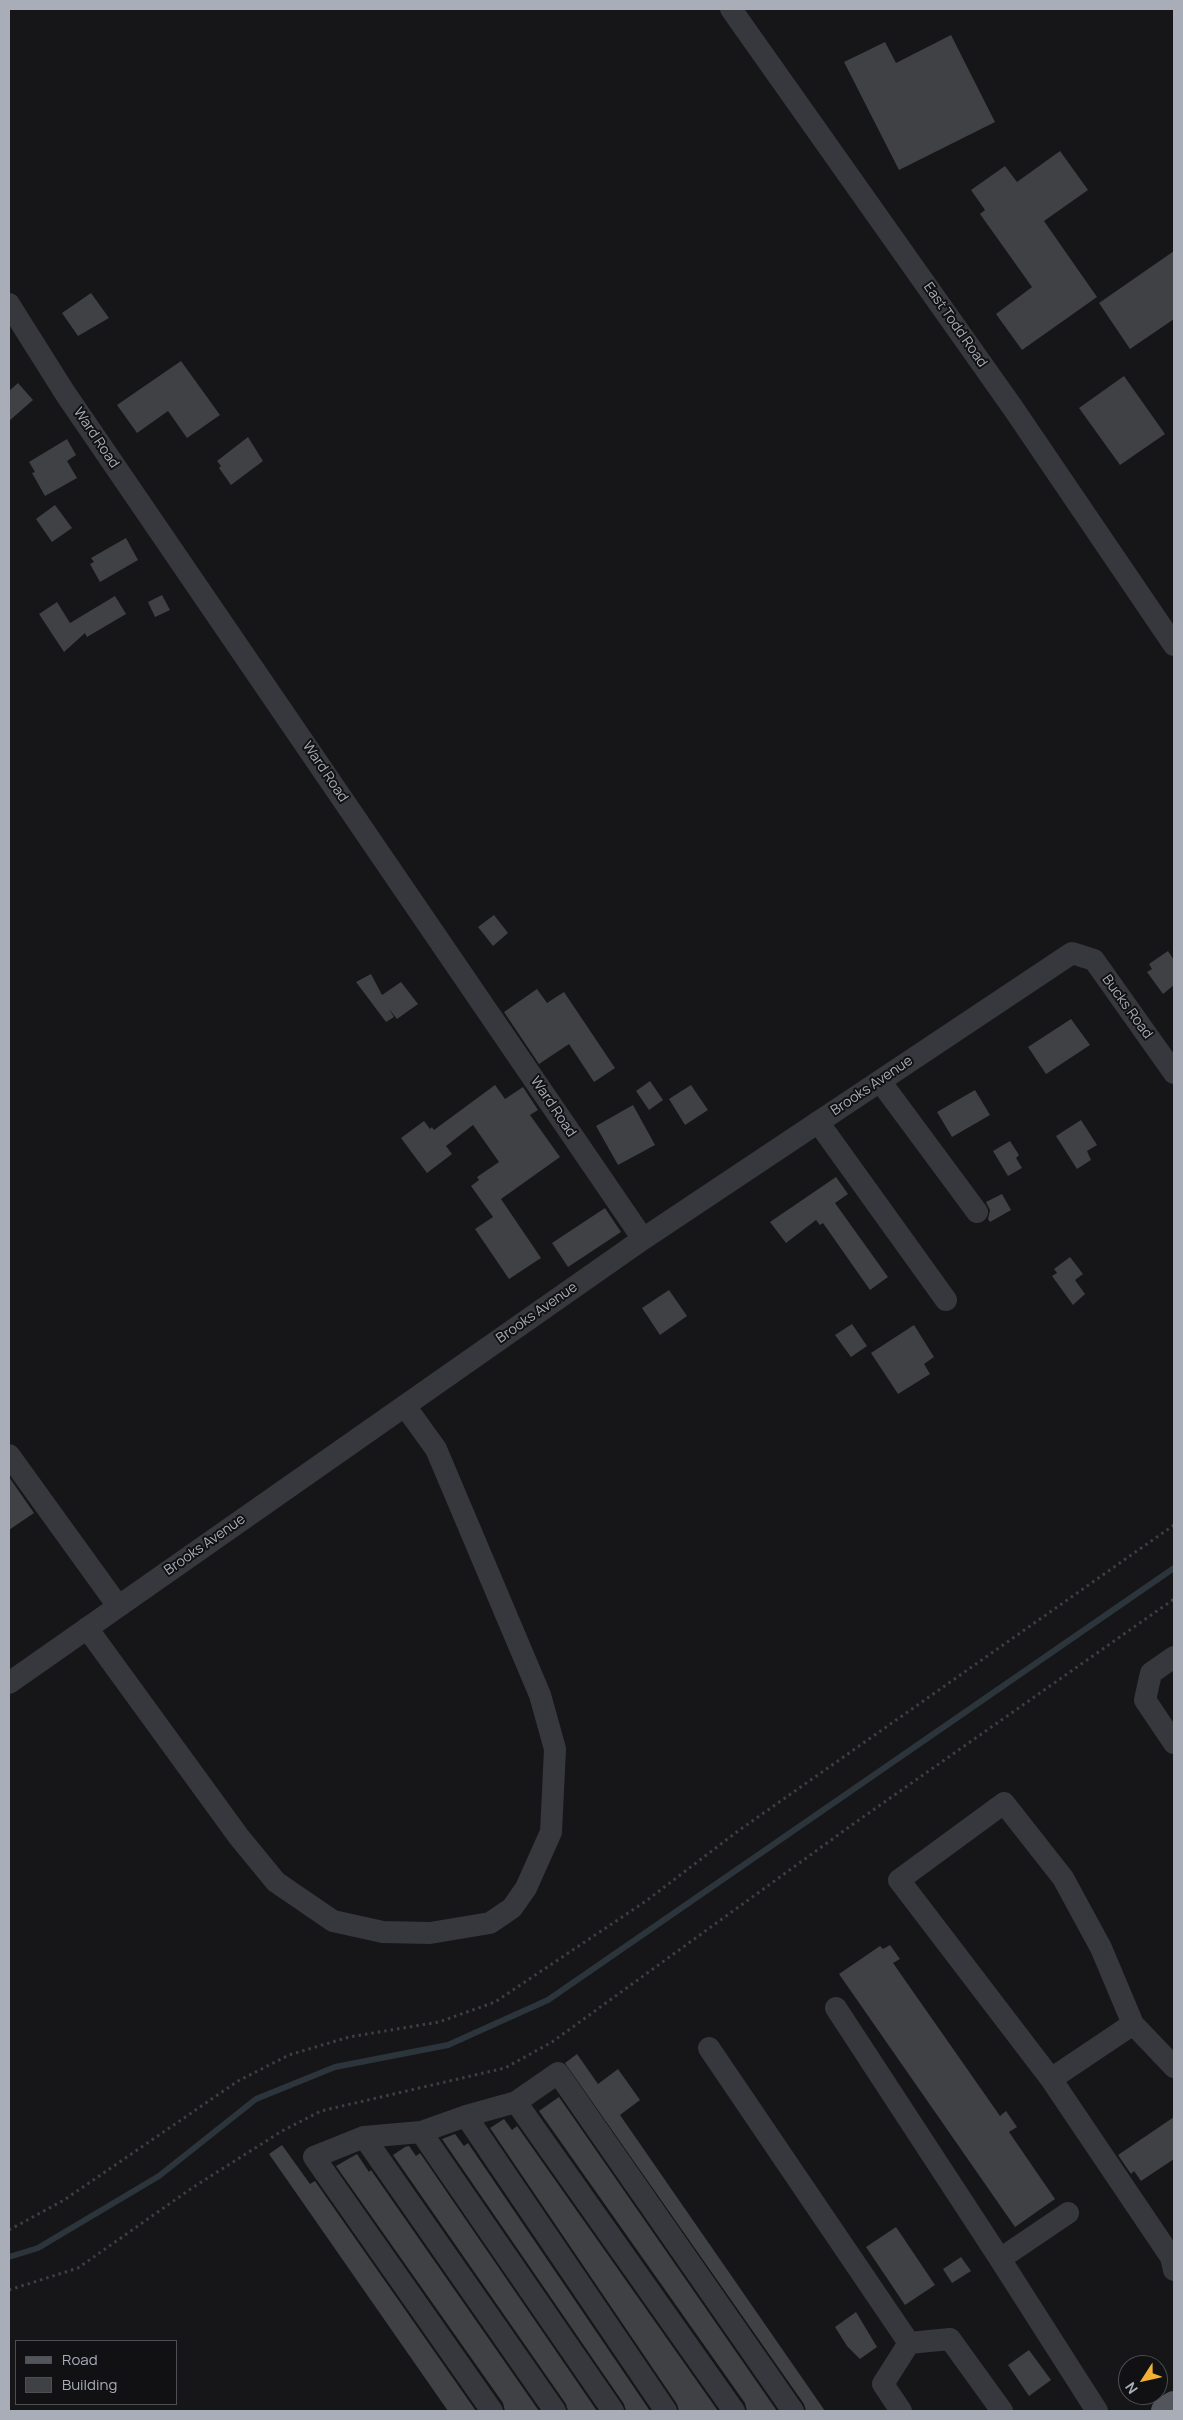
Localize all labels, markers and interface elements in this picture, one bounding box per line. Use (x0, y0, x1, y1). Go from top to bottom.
street label: East Todd Road (920, 279, 990, 371)
street label: Ward Road (70, 405, 122, 471)
street label: Ward Road (299, 739, 351, 805)
street label: Bucks Road (1098, 972, 1156, 1042)
street label: Brooks Avenue (828, 1052, 916, 1120)
street label: Ward Road (527, 1074, 579, 1140)
street label: Brooks Avenue (493, 1279, 581, 1347)
street label: Brooks Avenue (161, 1511, 249, 1579)
legend (15, 2340, 178, 2405)
text: Road (62, 2349, 98, 2370)
north arrow (1118, 2355, 1168, 2405)
text: Building (62, 2374, 117, 2395)
text: N (1120, 2379, 1142, 2398)

